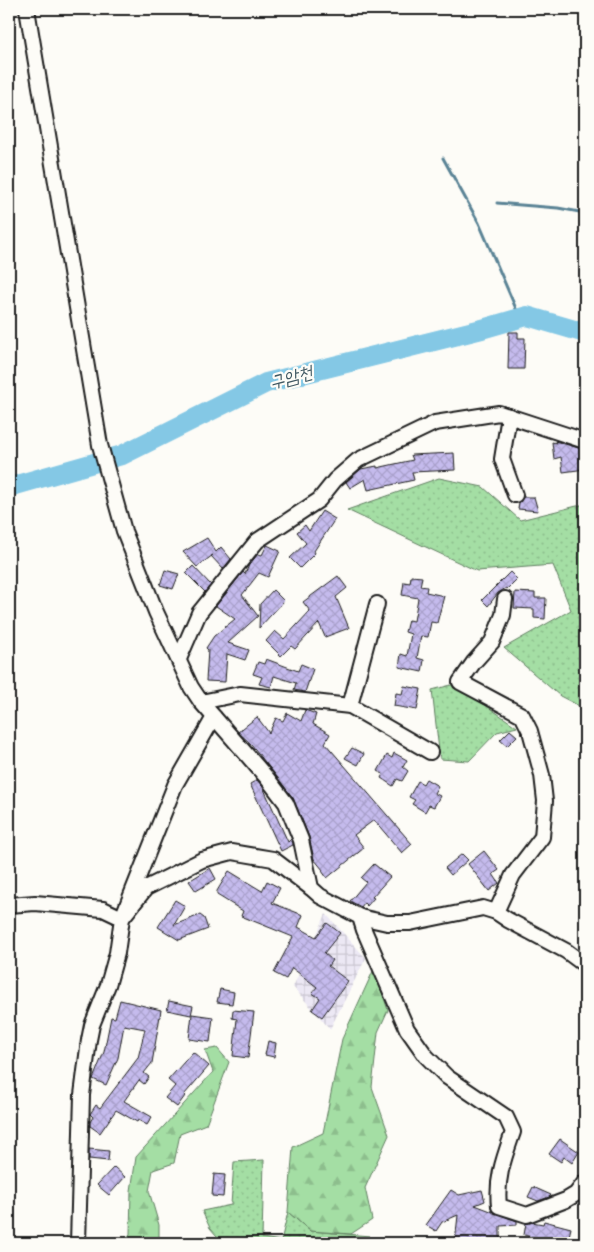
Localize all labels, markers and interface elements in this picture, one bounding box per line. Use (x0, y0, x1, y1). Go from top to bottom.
water label: 구암천 (268, 363, 317, 395)

